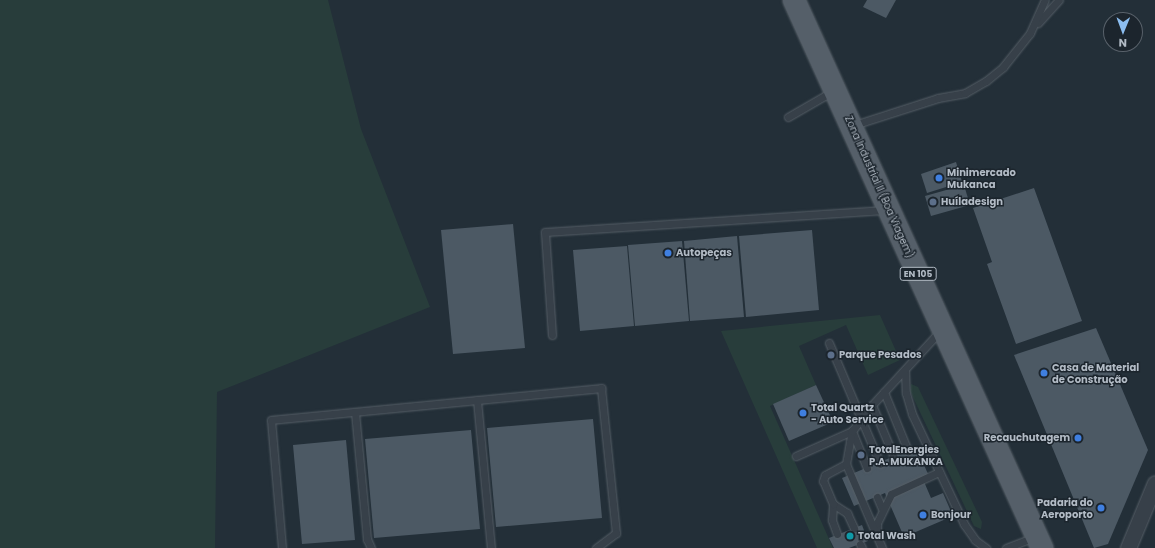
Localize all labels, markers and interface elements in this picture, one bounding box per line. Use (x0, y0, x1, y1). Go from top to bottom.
north arrow (1103, 12, 1143, 52)
text: N (1119, 35, 1127, 51)
street label: Zona Industrial II (Boa Viagem) (842, 114, 916, 260)
place label: Minimercado Mukanca (947, 166, 1016, 190)
marker: Minimercado Mukanca (934, 173, 944, 183)
place label: Huíladesign (941, 196, 1003, 208)
marker: Huíladesign (928, 197, 938, 207)
place label: Autopeças (676, 247, 732, 259)
marker: Autopeças (663, 248, 673, 258)
road number: EN 105 (899, 267, 937, 281)
place label: Parque Pesados (839, 349, 922, 361)
marker: Parque Pesados (826, 350, 836, 360)
place label: Casa de Material de Construção (1052, 361, 1139, 384)
marker: Casa de Material de Construção (1039, 368, 1049, 378)
place label: Total Quartz - Auto Service (811, 401, 884, 424)
marker: Total Quartz - Auto Service (798, 408, 808, 418)
place label: Recauchutagem (984, 432, 1070, 444)
marker: Recauchutagem (1073, 433, 1083, 443)
place label: TotalEnergies P.A. MUKANKA (869, 443, 943, 466)
marker: TotalEnergies P.A. MUKANKA (856, 450, 866, 460)
place label: Padaria do Aeroporto (1037, 496, 1093, 520)
marker: Padaria do Aeroporto (1096, 503, 1106, 513)
place label: Bonjour (931, 509, 971, 521)
marker: Bonjour (918, 510, 928, 520)
place label: Total Wash (858, 530, 916, 542)
marker: Total Wash (845, 531, 855, 541)

